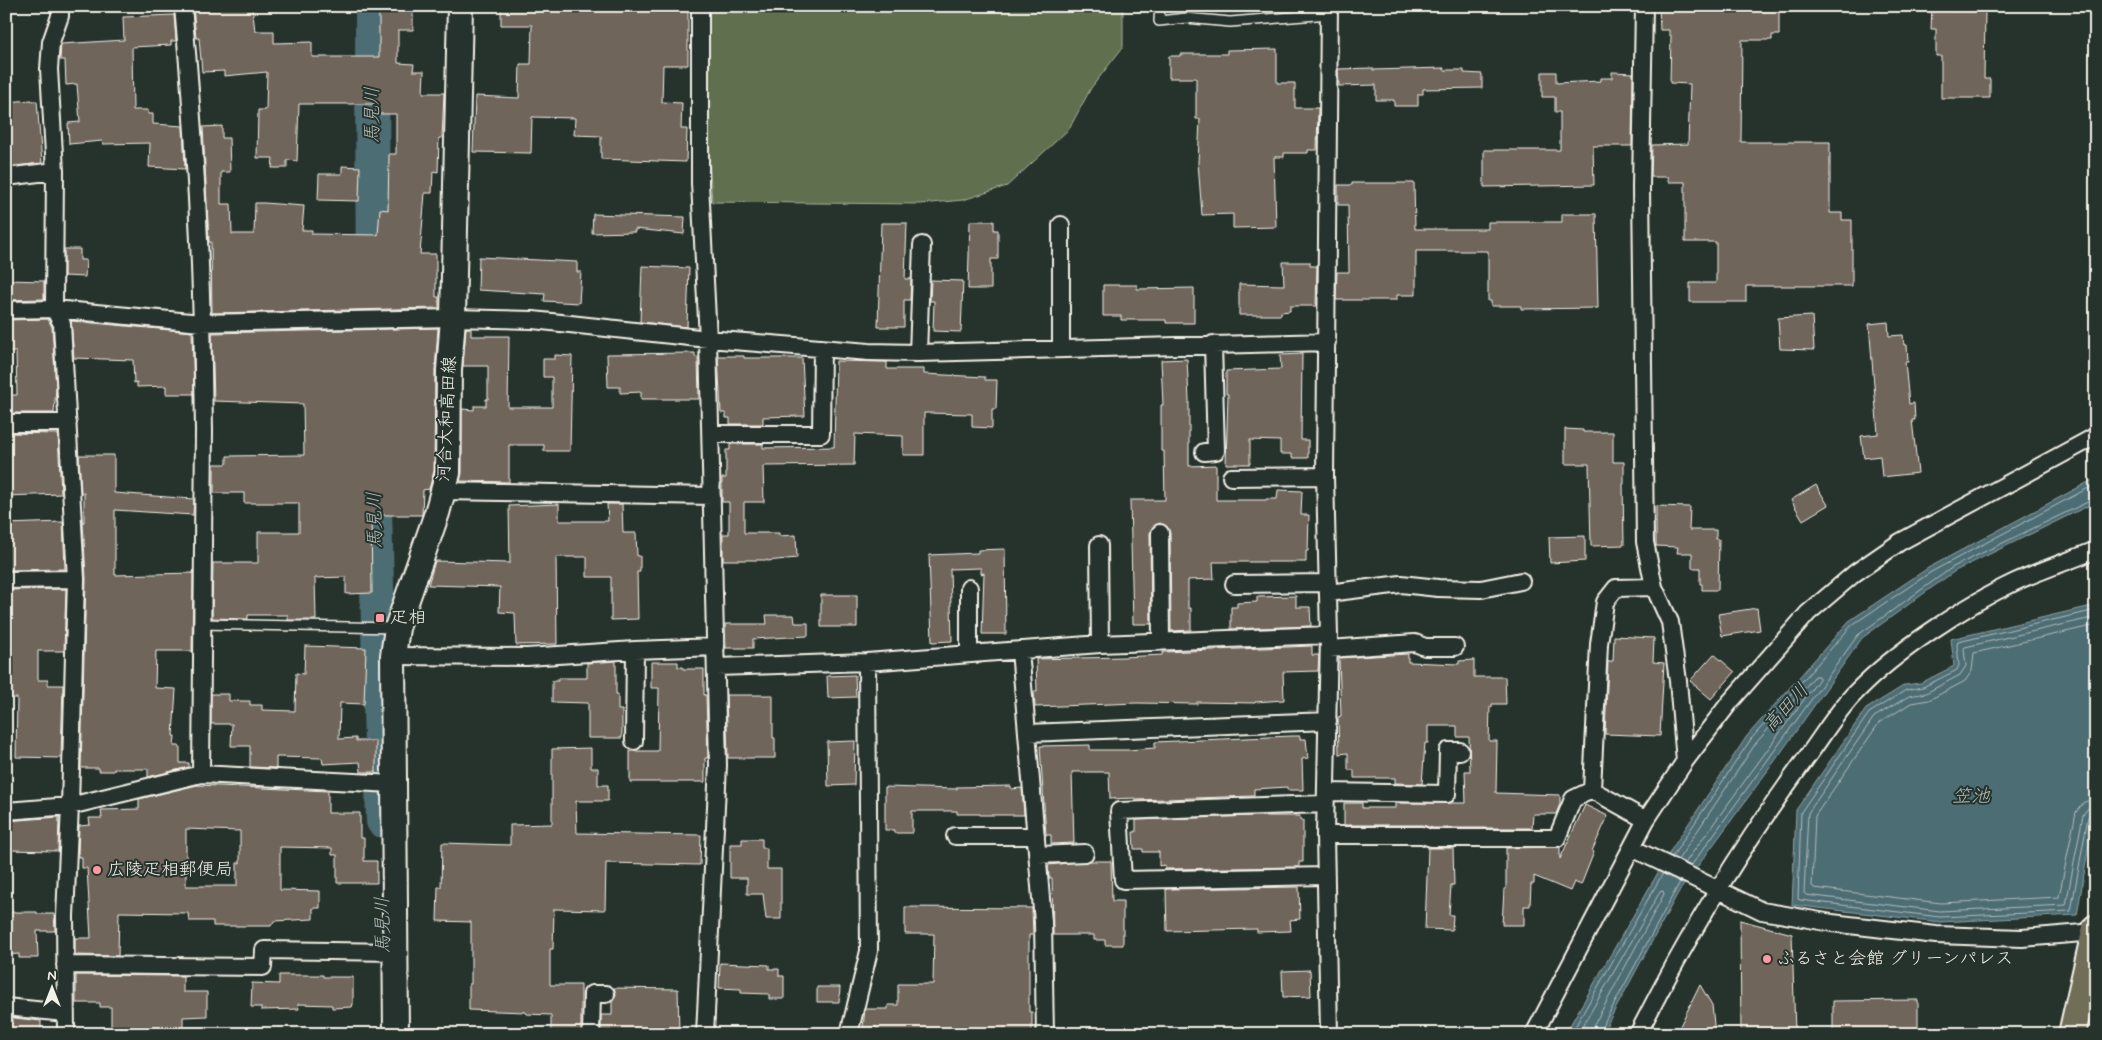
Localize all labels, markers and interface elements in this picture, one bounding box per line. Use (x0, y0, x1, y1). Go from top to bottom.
water label: 馬見川 (360, 86, 385, 144)
street label: 河合大和高田線 (432, 355, 462, 483)
water label: 馬見川 (362, 491, 388, 549)
place label: 疋相 (390, 606, 426, 630)
marker: 疋相 (374, 612, 386, 624)
water label: 高田川 (1758, 678, 1814, 738)
water label: 笠池 (1952, 784, 1991, 809)
place label: 広陵疋相郵便局 (107, 858, 233, 882)
marker: 広陵疋相郵便局 (91, 864, 103, 876)
water label: 馬見川 (370, 896, 396, 954)
place label: ふるさと会館 グリーンパレス (1777, 947, 2013, 971)
marker: ふるさと会館 グリーンパレス (1761, 953, 1773, 965)
north arrow (28, 962, 78, 1012)
text: N (47, 967, 57, 985)

